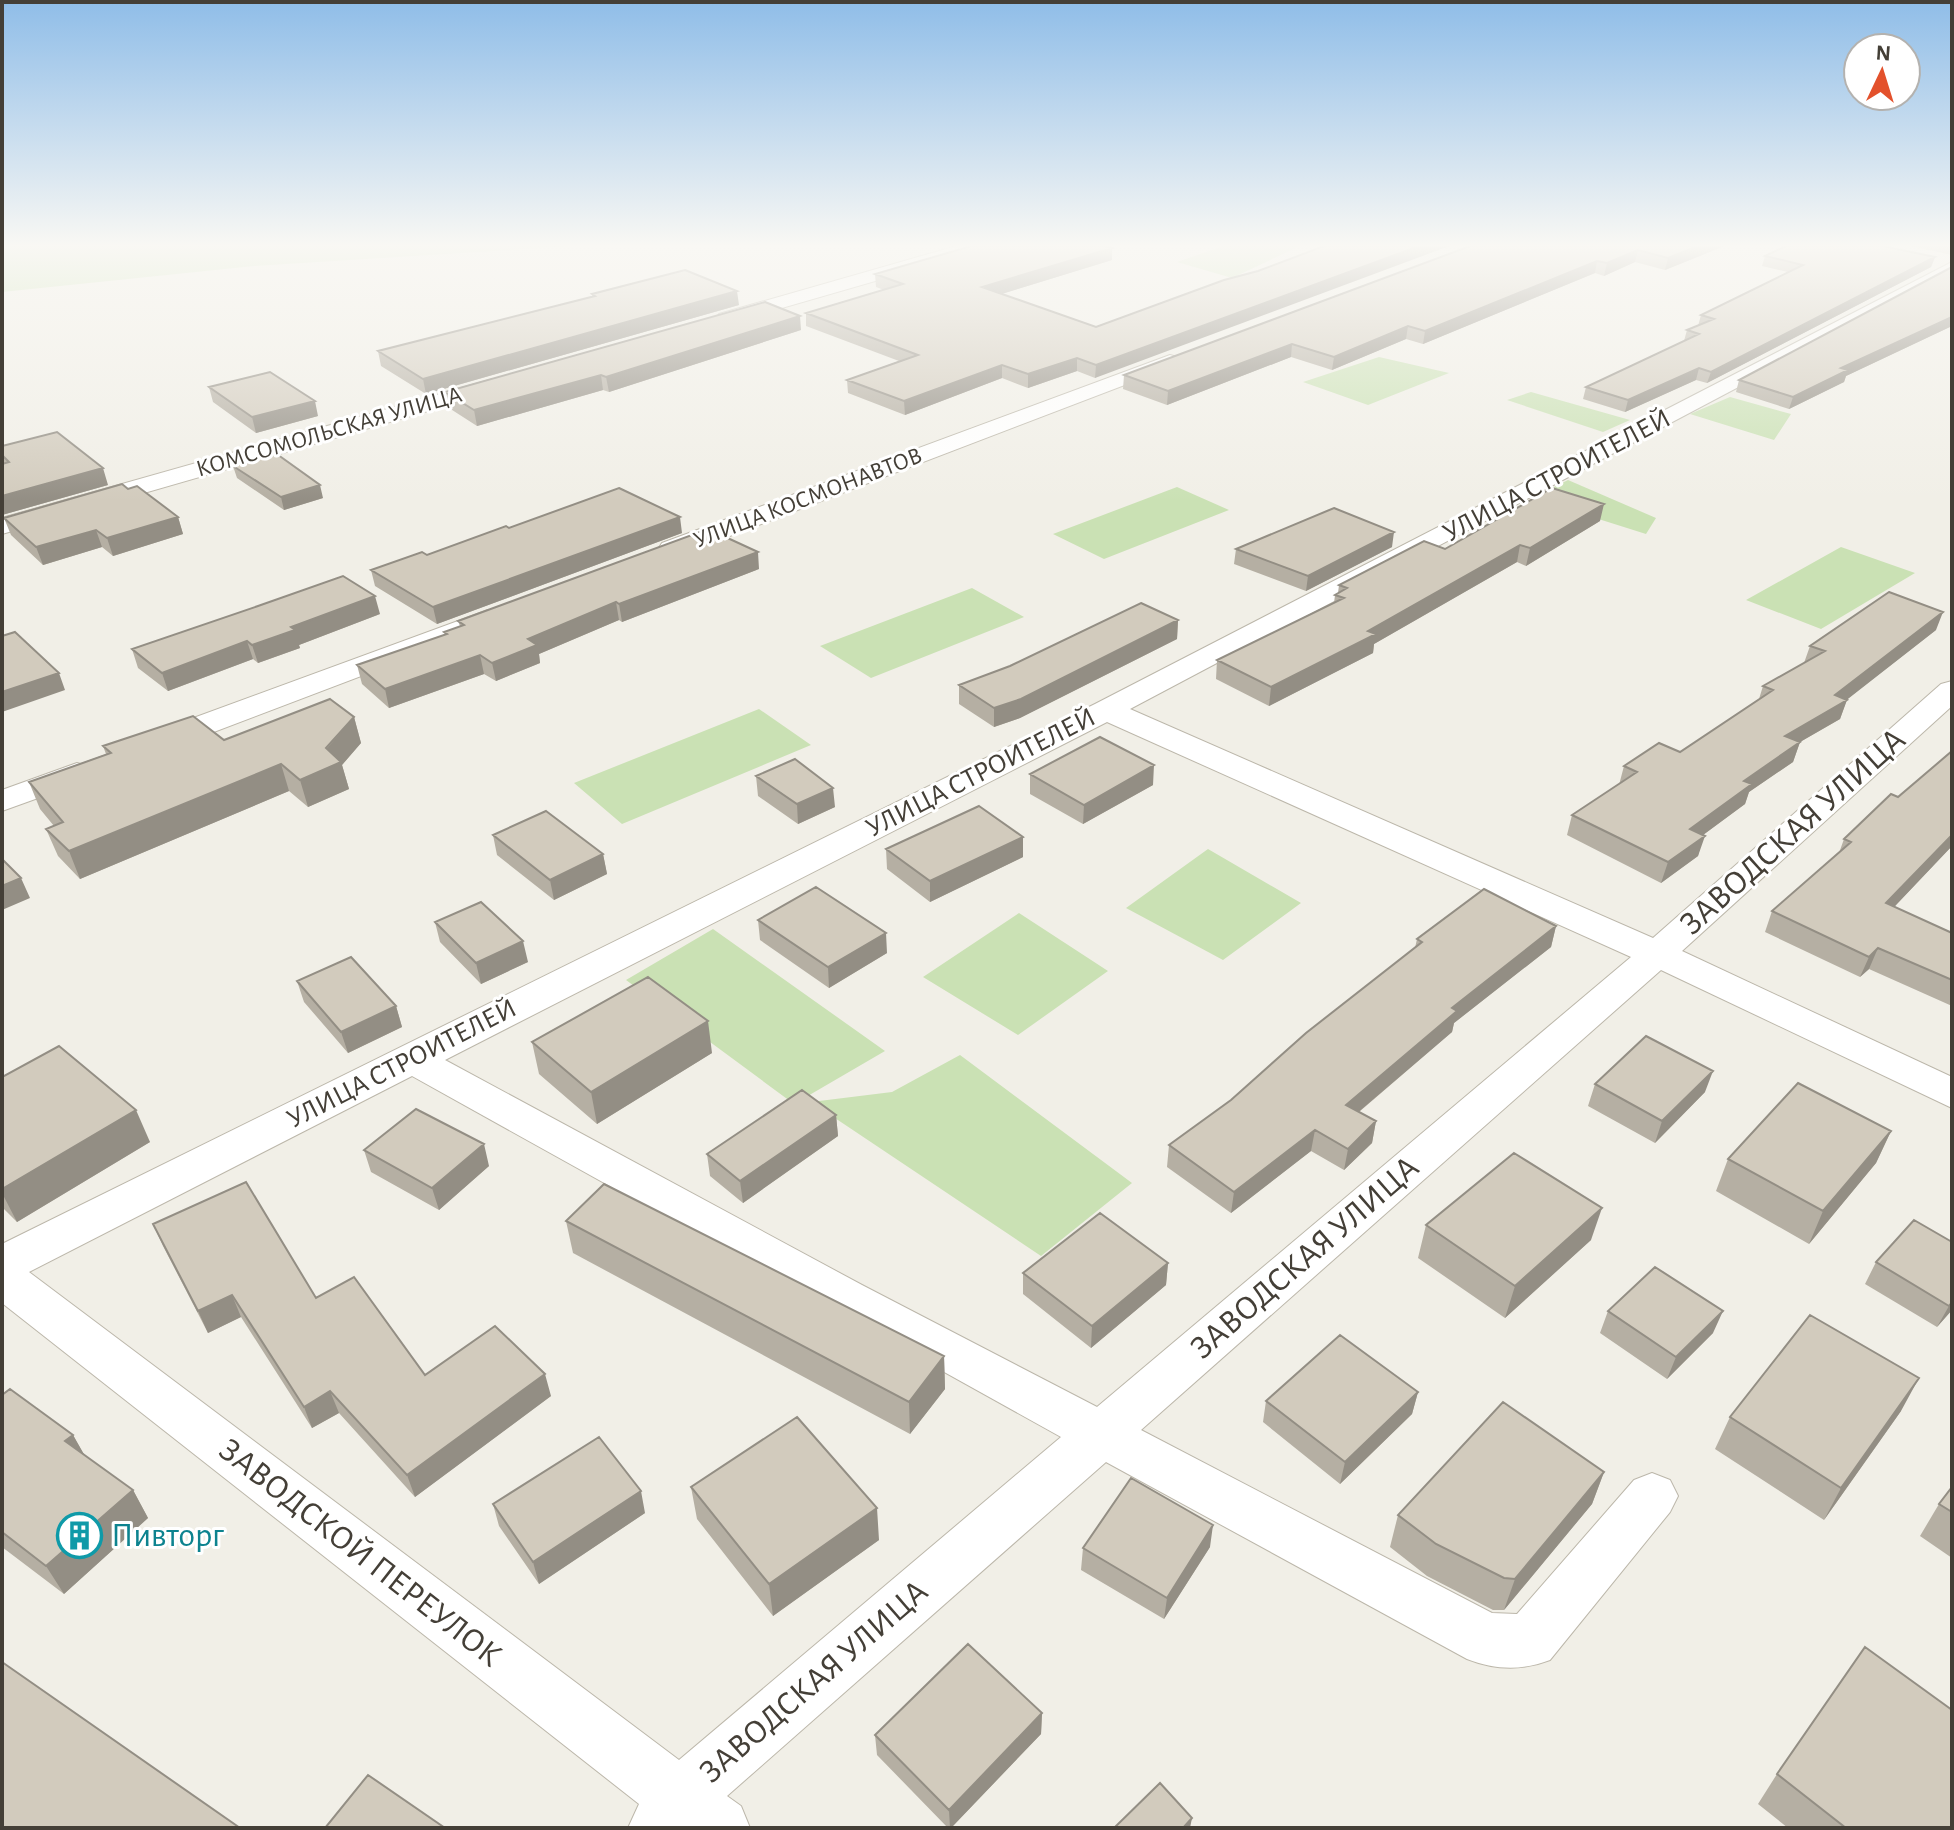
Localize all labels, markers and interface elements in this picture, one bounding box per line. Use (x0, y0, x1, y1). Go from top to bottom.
north arrow (1842, 32, 1922, 112)
text: N (1875, 42, 1892, 65)
street label: КОМСОМОЛЬСКАЯ УЛИЦА (193, 383, 465, 481)
street label: УЛИЦА СТРОИТЕЛЕЙ (1438, 403, 1675, 548)
street label: УЛИЦА КОСМОНАВТОВ (691, 443, 925, 553)
street label: УЛИЦА СТРОИТЕЛЕЙ (861, 702, 1100, 843)
street label: ЗАВОДСКАЯ УЛИЦА (1674, 722, 1912, 942)
street label: УЛИЦА СТРОИТЕЛЕЙ (282, 993, 521, 1134)
street label: ЗАВОДСКАЯ УЛИЦА (1184, 1150, 1426, 1366)
street label: ЗАВОДСКОЙ ПЕРЕУЛОК (212, 1432, 508, 1674)
building icon: Пивторг (56, 1512, 104, 1560)
place label: Пивторг (111, 1519, 224, 1553)
street label: ЗАВОДСКАЯ УЛИЦА (693, 1574, 935, 1790)

